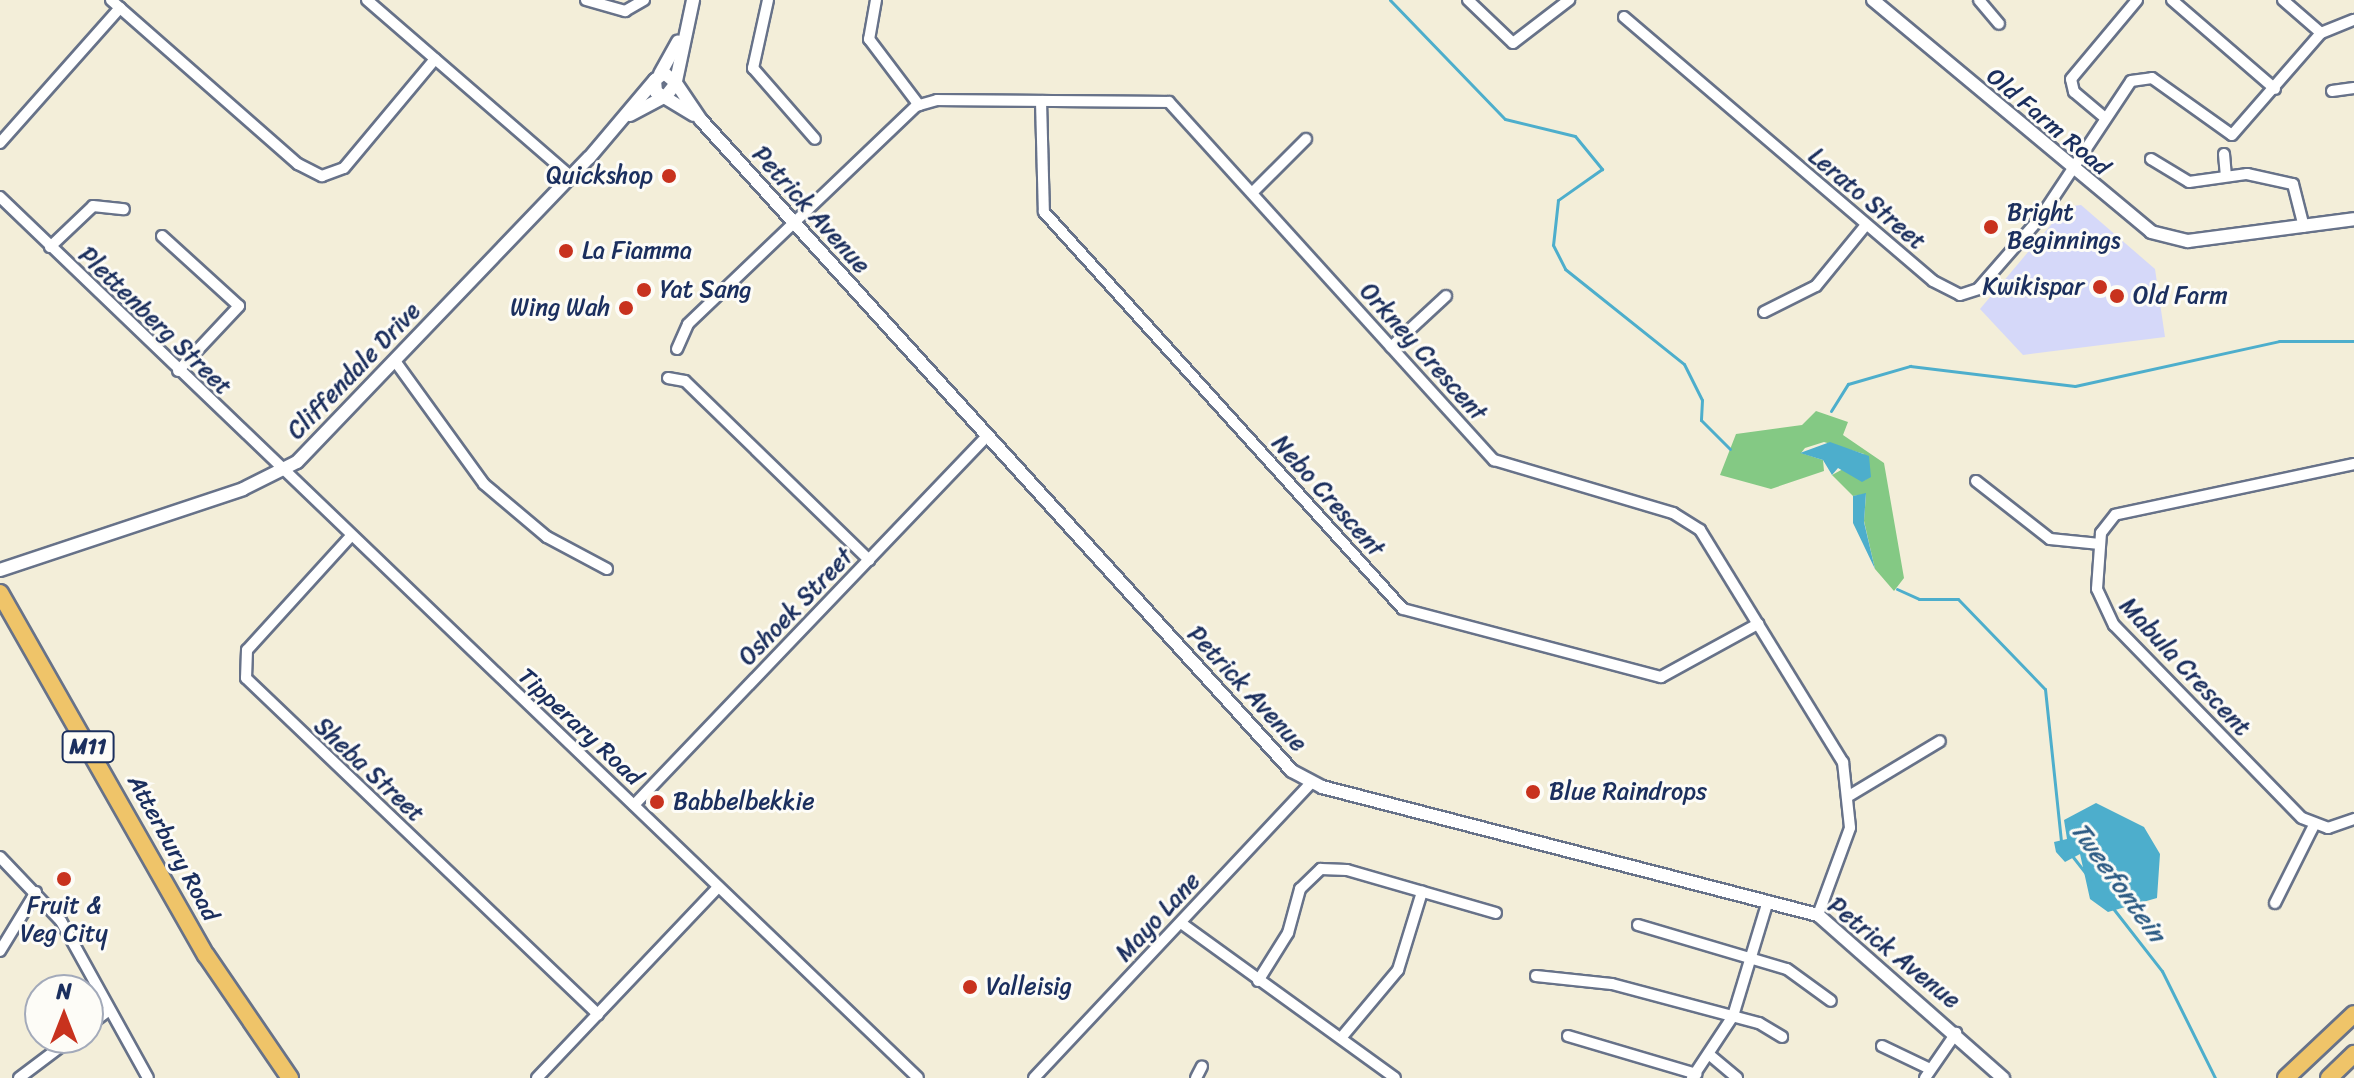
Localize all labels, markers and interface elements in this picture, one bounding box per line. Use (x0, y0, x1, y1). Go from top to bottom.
street label: Old Farm Road (1980, 62, 2116, 182)
street label: Petrick Avenue (746, 140, 876, 280)
street label: Lerato Street (1803, 142, 1931, 256)
place label: Quickshop (546, 162, 653, 190)
marker: Quickshop (660, 167, 678, 185)
place label: Bright Beginnings (2007, 199, 2121, 255)
marker: Bright Beginnings (1982, 218, 2000, 236)
place label: La Fiamma (582, 237, 692, 265)
street label: Plettenberg Street (73, 241, 237, 401)
marker: La Fiamma (557, 242, 575, 260)
place label: Kwikispar (1982, 273, 2084, 301)
place label: Yat Sang (660, 276, 752, 304)
street label: Orkney Crescent (1353, 276, 1493, 428)
marker: Kwikispar (2091, 278, 2109, 296)
marker: Yat Sang (635, 281, 653, 299)
place label: Old Farm (2133, 282, 2228, 310)
marker: Old Farm (2108, 287, 2126, 305)
place label: Wing Wah (510, 294, 610, 322)
street label: Cliffendale Drive (281, 296, 427, 446)
marker: Wing Wah (617, 299, 635, 317)
street label: Nebo Crescent (1265, 428, 1391, 564)
street label: Oshoek Street (733, 542, 859, 672)
street label: Mabula Crescent (2114, 592, 2256, 742)
street label: Petrick Avenue (1181, 620, 1313, 758)
street label: Tipperary Road (512, 662, 648, 792)
street label: Sheba Street (308, 711, 430, 829)
road number: M11 (60, 729, 116, 765)
street label: Atterbury Road (121, 770, 225, 926)
place label: Blue Raindrops (1549, 778, 1707, 806)
marker: Blue Raindrops (1524, 783, 1542, 801)
place label: Babbelbekkie (673, 788, 815, 816)
marker: Babbelbekkie (648, 793, 666, 811)
water label: Tweefontein (2064, 816, 2172, 948)
street label: Mayo Lane (1110, 867, 1206, 967)
marker: Fruit & Veg City (55, 870, 73, 888)
street label: Petrick Avenue (1822, 891, 1966, 1015)
place label: Fruit & Veg City (20, 892, 108, 948)
text: N (56, 972, 72, 1011)
place label: Valleisig (986, 973, 1072, 1001)
north arrow (24, 974, 104, 1054)
marker: Valleisig (961, 978, 979, 996)

